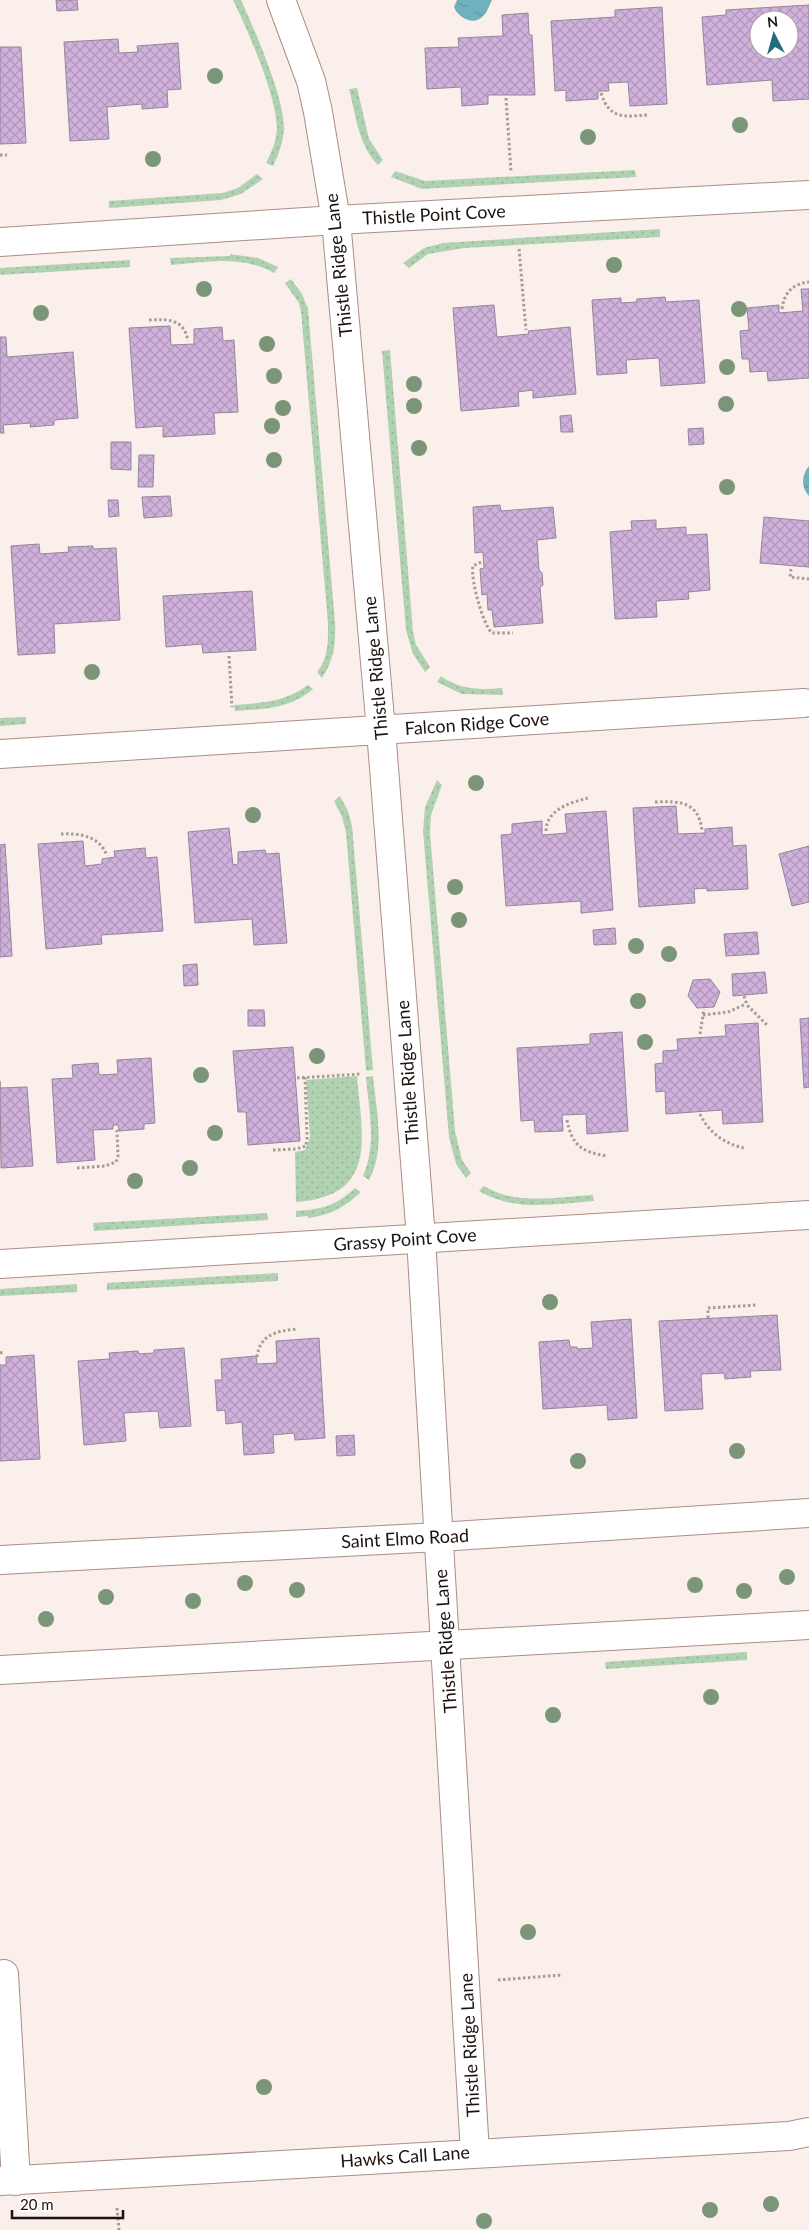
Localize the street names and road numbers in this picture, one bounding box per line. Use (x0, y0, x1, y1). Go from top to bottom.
street label: Thistle Ridge Lane (320, 192, 356, 338)
street label: Thistle Point Cove (362, 199, 506, 229)
street label: Thistle Ridge Lane (358, 595, 392, 741)
street label: Falcon Ridge Cove (404, 707, 550, 739)
street label: Thistle Ridge Lane (391, 999, 423, 1145)
street label: Grassy Point Cove (333, 1223, 477, 1255)
street label: Saint Elmo Road (340, 1524, 469, 1552)
street label: Thistle Ridge Lane (429, 1568, 461, 1714)
street label: Thistle Ridge Lane (454, 1973, 484, 2118)
street label: Hawks Call Lane (339, 2140, 470, 2172)

